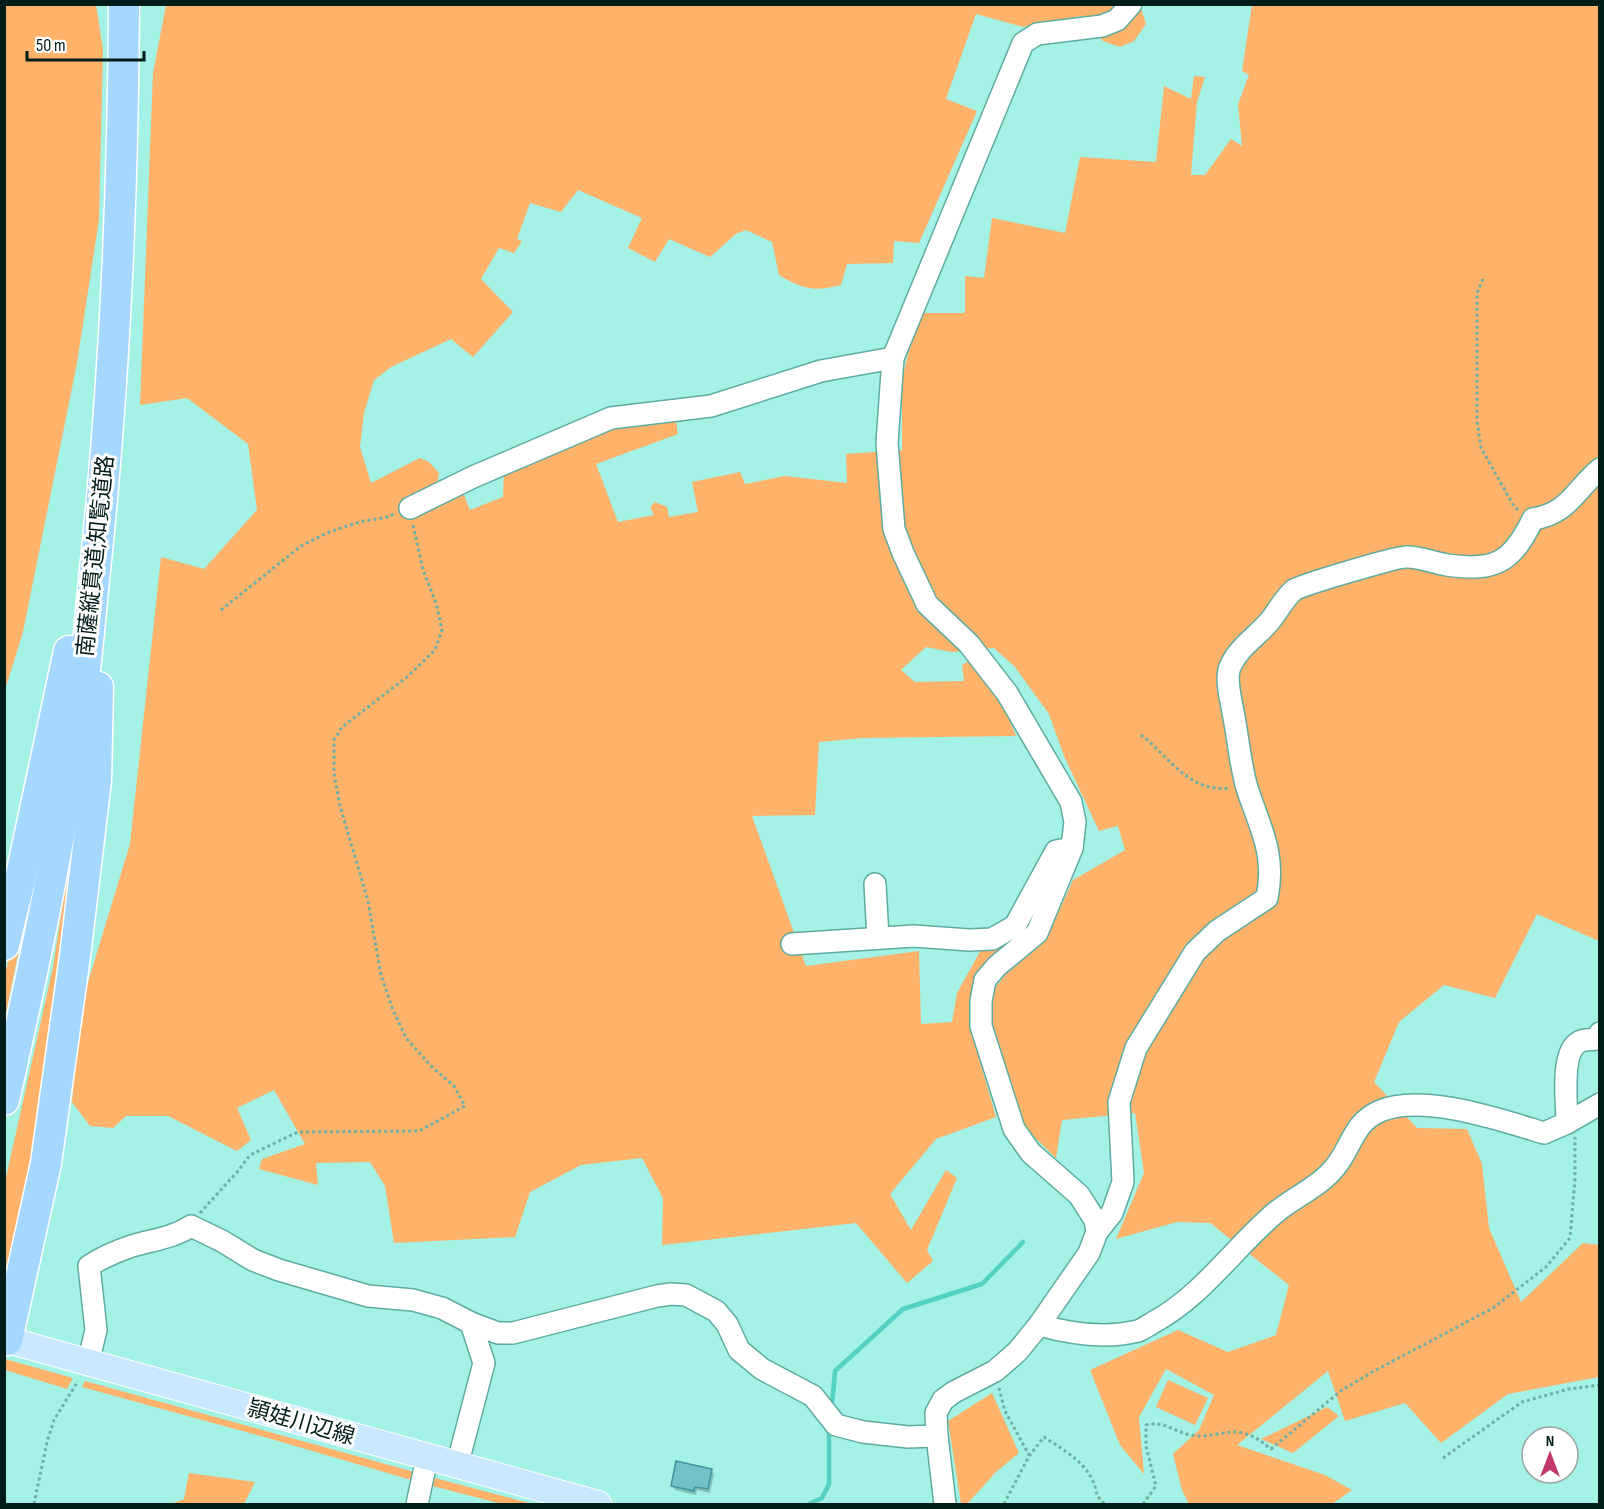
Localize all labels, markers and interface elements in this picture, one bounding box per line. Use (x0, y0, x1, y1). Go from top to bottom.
scale bar (27, 24, 144, 62)
text: 50 m (36, 35, 66, 56)
street label: 南薩縦貫道;知覧道路 (72, 454, 120, 658)
street label: 頴娃川辺線 (244, 1395, 358, 1451)
north arrow (1520, 1425, 1580, 1485)
text: N (1546, 1432, 1554, 1451)

